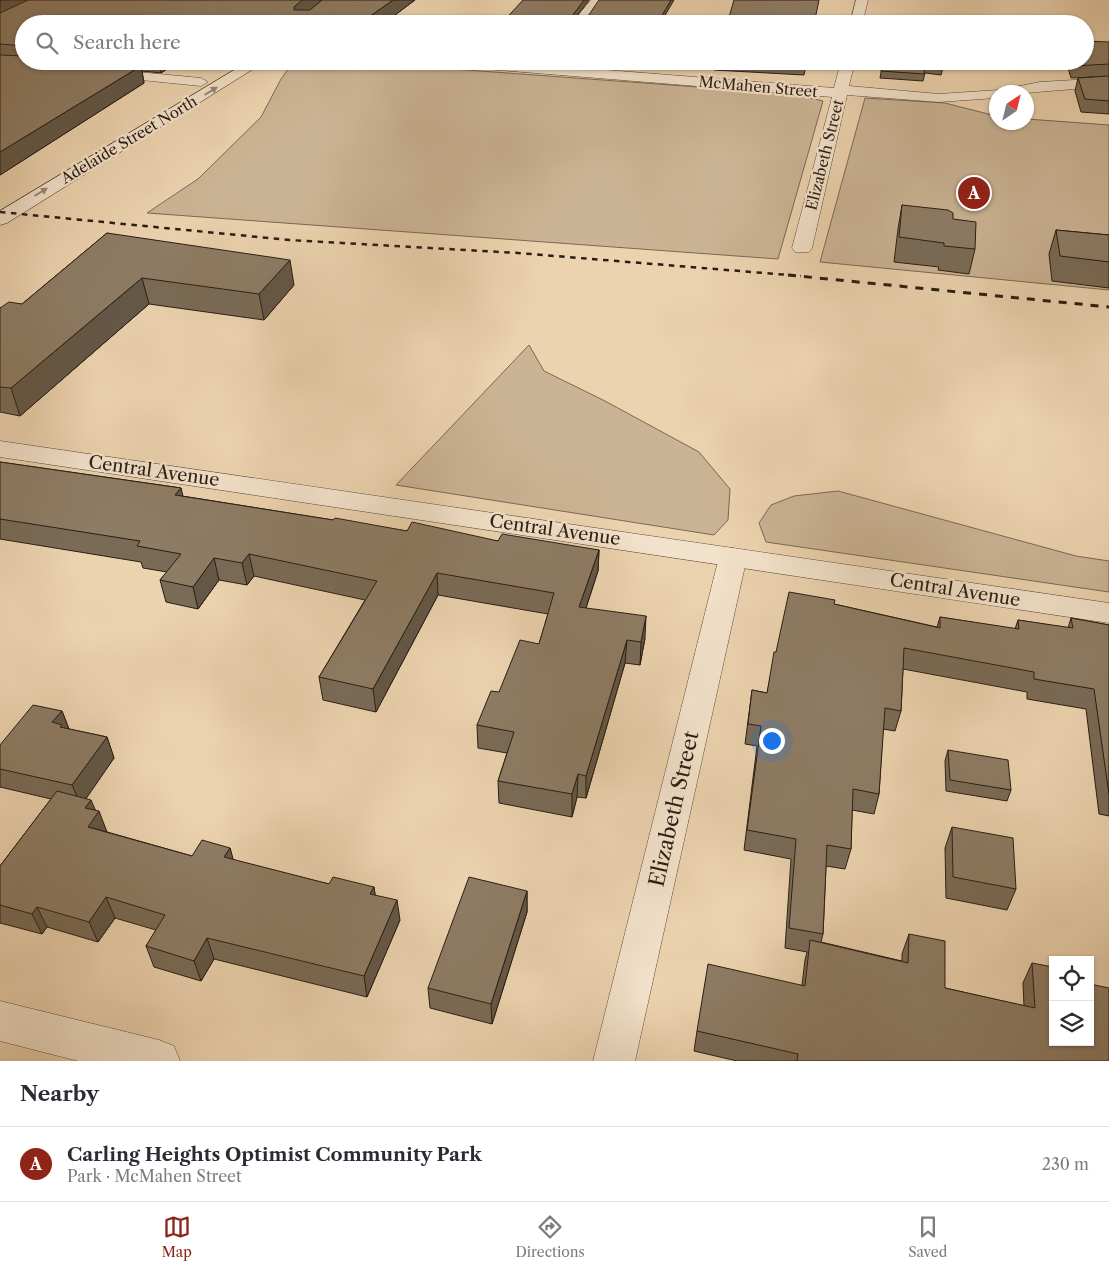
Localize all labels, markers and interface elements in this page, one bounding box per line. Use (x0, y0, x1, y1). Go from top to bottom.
search box (15, 15, 1094, 70)
icon: search (33, 29, 61, 57)
text: Search here (73, 31, 181, 54)
street label: McMahen Street (698, 72, 819, 101)
north arrow (989, 85, 1034, 130)
one-way arrow (204, 87, 217, 96)
street label: Adelaide Street North (56, 91, 201, 188)
street label: Elizabeth Street (802, 97, 848, 212)
pin: A (958, 174, 990, 212)
one-way arrow (34, 188, 47, 197)
street label: Central Avenue (87, 451, 221, 491)
street label: Central Avenue (488, 510, 622, 550)
street label: Central Avenue (888, 569, 1022, 611)
street label: Elizabeth Street (643, 728, 704, 889)
your location (759, 728, 785, 754)
map controls (1049, 956, 1094, 1046)
button: locate (1049, 956, 1094, 1001)
button: layers (1049, 1001, 1094, 1046)
text: Nearby (20, 1081, 99, 1106)
text: Carling Heights Optimist Community Park (67, 1143, 482, 1166)
text: A (30, 1154, 42, 1174)
text: 230 m (1042, 1154, 1089, 1174)
text: Park · McMahen Street (67, 1166, 242, 1186)
tab: Map (162, 1213, 192, 1261)
tab: Directions (515, 1213, 585, 1261)
tab: Saved (908, 1213, 947, 1261)

